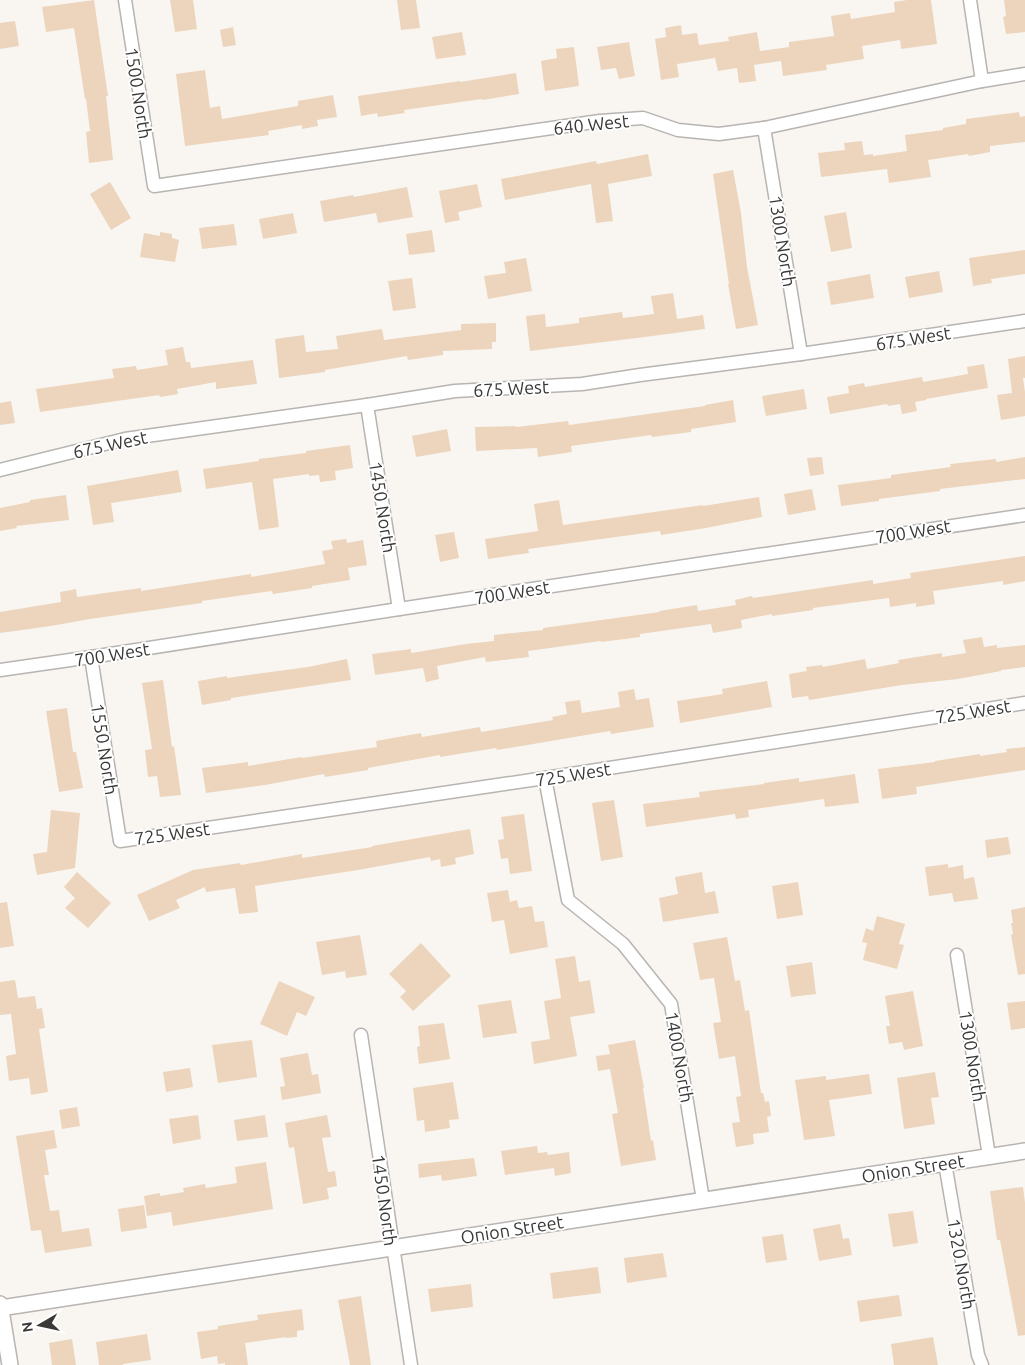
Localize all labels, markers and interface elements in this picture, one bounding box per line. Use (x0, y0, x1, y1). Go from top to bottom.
street label: 1500 North (122, 46, 156, 140)
street label: 640 West (552, 110, 630, 138)
street label: 1300 North (766, 194, 800, 288)
street label: 675 West (874, 322, 952, 354)
street label: 675 West (473, 376, 549, 400)
street label: 675 West (71, 426, 149, 462)
street label: 1450 North (366, 460, 400, 554)
street label: 700 West (874, 515, 952, 547)
street label: 700 West (473, 576, 551, 608)
street label: 700 West (73, 638, 151, 670)
street label: 725 West (934, 695, 1012, 727)
street label: 1550 North (88, 702, 122, 796)
street label: 725 West (534, 758, 612, 790)
street label: 725 West (133, 818, 211, 848)
street label: 1300 North (956, 1009, 990, 1103)
street label: 1400 North (662, 1010, 698, 1104)
street label: Onion Street (860, 1150, 966, 1186)
street label: 1450 North (369, 1153, 401, 1247)
street label: Onion Street (459, 1211, 565, 1247)
street label: 1320 North (944, 1217, 980, 1311)
north arrow (15, 1300, 65, 1350)
text: N (18, 1321, 36, 1333)

